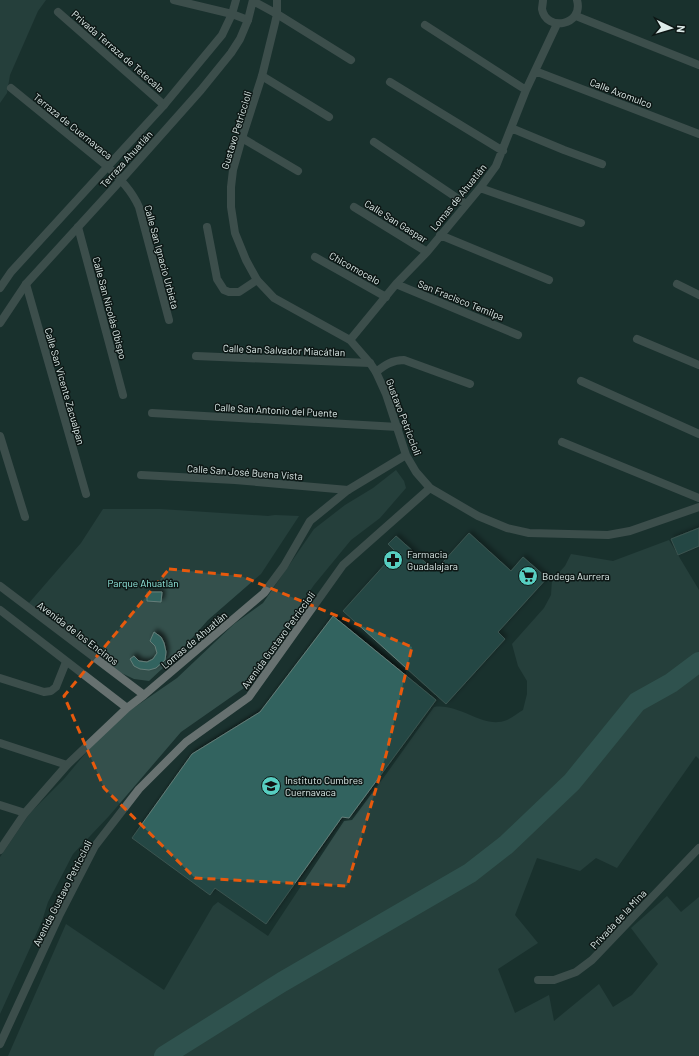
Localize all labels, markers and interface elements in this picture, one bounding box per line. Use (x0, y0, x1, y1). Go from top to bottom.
street label: Privada Terraza de Tetecala (69, 8, 167, 94)
north arrow (651, 8, 691, 48)
text: N (675, 25, 688, 33)
street label: Calle Axomulco (588, 76, 654, 110)
street label: Gustavo Petriccioli (218, 89, 254, 171)
street label: Terraza de Cuernavaca (31, 91, 115, 161)
street label: Terraza Ahuatlán (97, 128, 155, 190)
street label: Lomas de Ahuatlán (427, 161, 489, 233)
street label: Calle San Gaspar (362, 197, 430, 245)
street label: Calle San Ignacio Urbieta (142, 204, 182, 310)
street label: Chicomocelo (327, 249, 383, 287)
street label: Calle San Nicolás Obispo (91, 256, 129, 360)
street label: San Fracisco Temilpa (416, 277, 506, 323)
street label: Calle San Vicente Zacualpan (43, 326, 87, 446)
street label: Calle San Salvador Miacátlan (223, 342, 345, 358)
street label: Gustavo Petriccioli (384, 377, 424, 457)
street label: Calle San Antonio del Puente (214, 401, 338, 419)
street label: Calle San José Buena Vista (187, 462, 303, 482)
place label: Farmacia Guadalajara (407, 548, 458, 572)
pharmacy icon: Farmacia Guadalajara (382, 549, 404, 571)
supermarket icon: Bodega Aurrera (517, 565, 539, 587)
place label: Bodega Aurrera (542, 570, 610, 582)
park label: Parque Ahuatlán (107, 577, 179, 589)
street label: Avenida Gustavo Petriccioli (239, 589, 317, 691)
street label: Avenida de los Encinos (35, 599, 121, 667)
street label: Lomas de Ahuatlán (159, 609, 229, 671)
place label: Instituto Cumbres Cuernavaca (285, 774, 363, 798)
school or university icon: Instituto Cumbres Cuernavaca (260, 775, 282, 797)
street label: Avenida Gustavo Petriccioli (30, 838, 94, 948)
street label: Privada de la Mina (587, 887, 649, 951)

